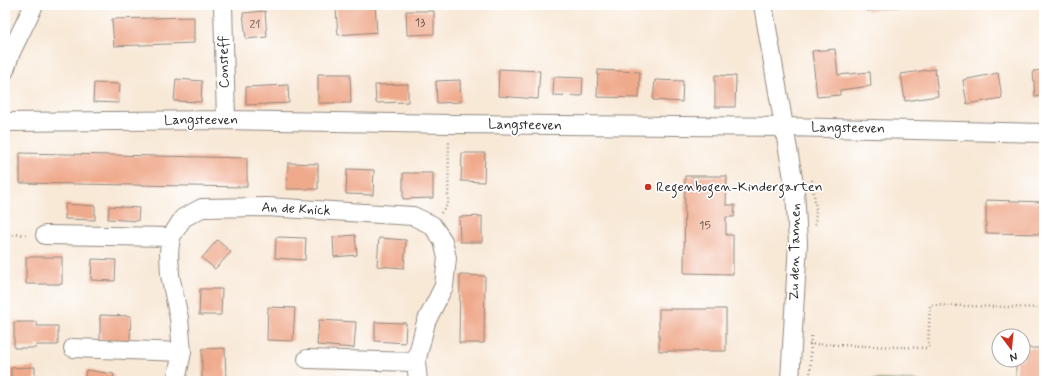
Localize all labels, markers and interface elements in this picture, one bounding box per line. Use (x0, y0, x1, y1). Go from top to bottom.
house number: 13 (415, 15, 425, 31)
house number: 21 (249, 17, 261, 33)
street label: Consteff (215, 36, 233, 88)
street label: Langsteeven (164, 111, 238, 130)
street label: Langsteeven (488, 115, 562, 136)
street label: Langsteeven (811, 118, 885, 139)
place label: Regenbogen-Kindergarten (656, 178, 823, 198)
marker: Regenbogen-Kindergarten (643, 182, 653, 192)
street label: An de Knick (261, 198, 331, 220)
street label: Zu den Tannen (785, 203, 805, 301)
house number: 15 (699, 218, 711, 234)
north arrow (991, 328, 1031, 368)
text: N (1008, 349, 1019, 364)

